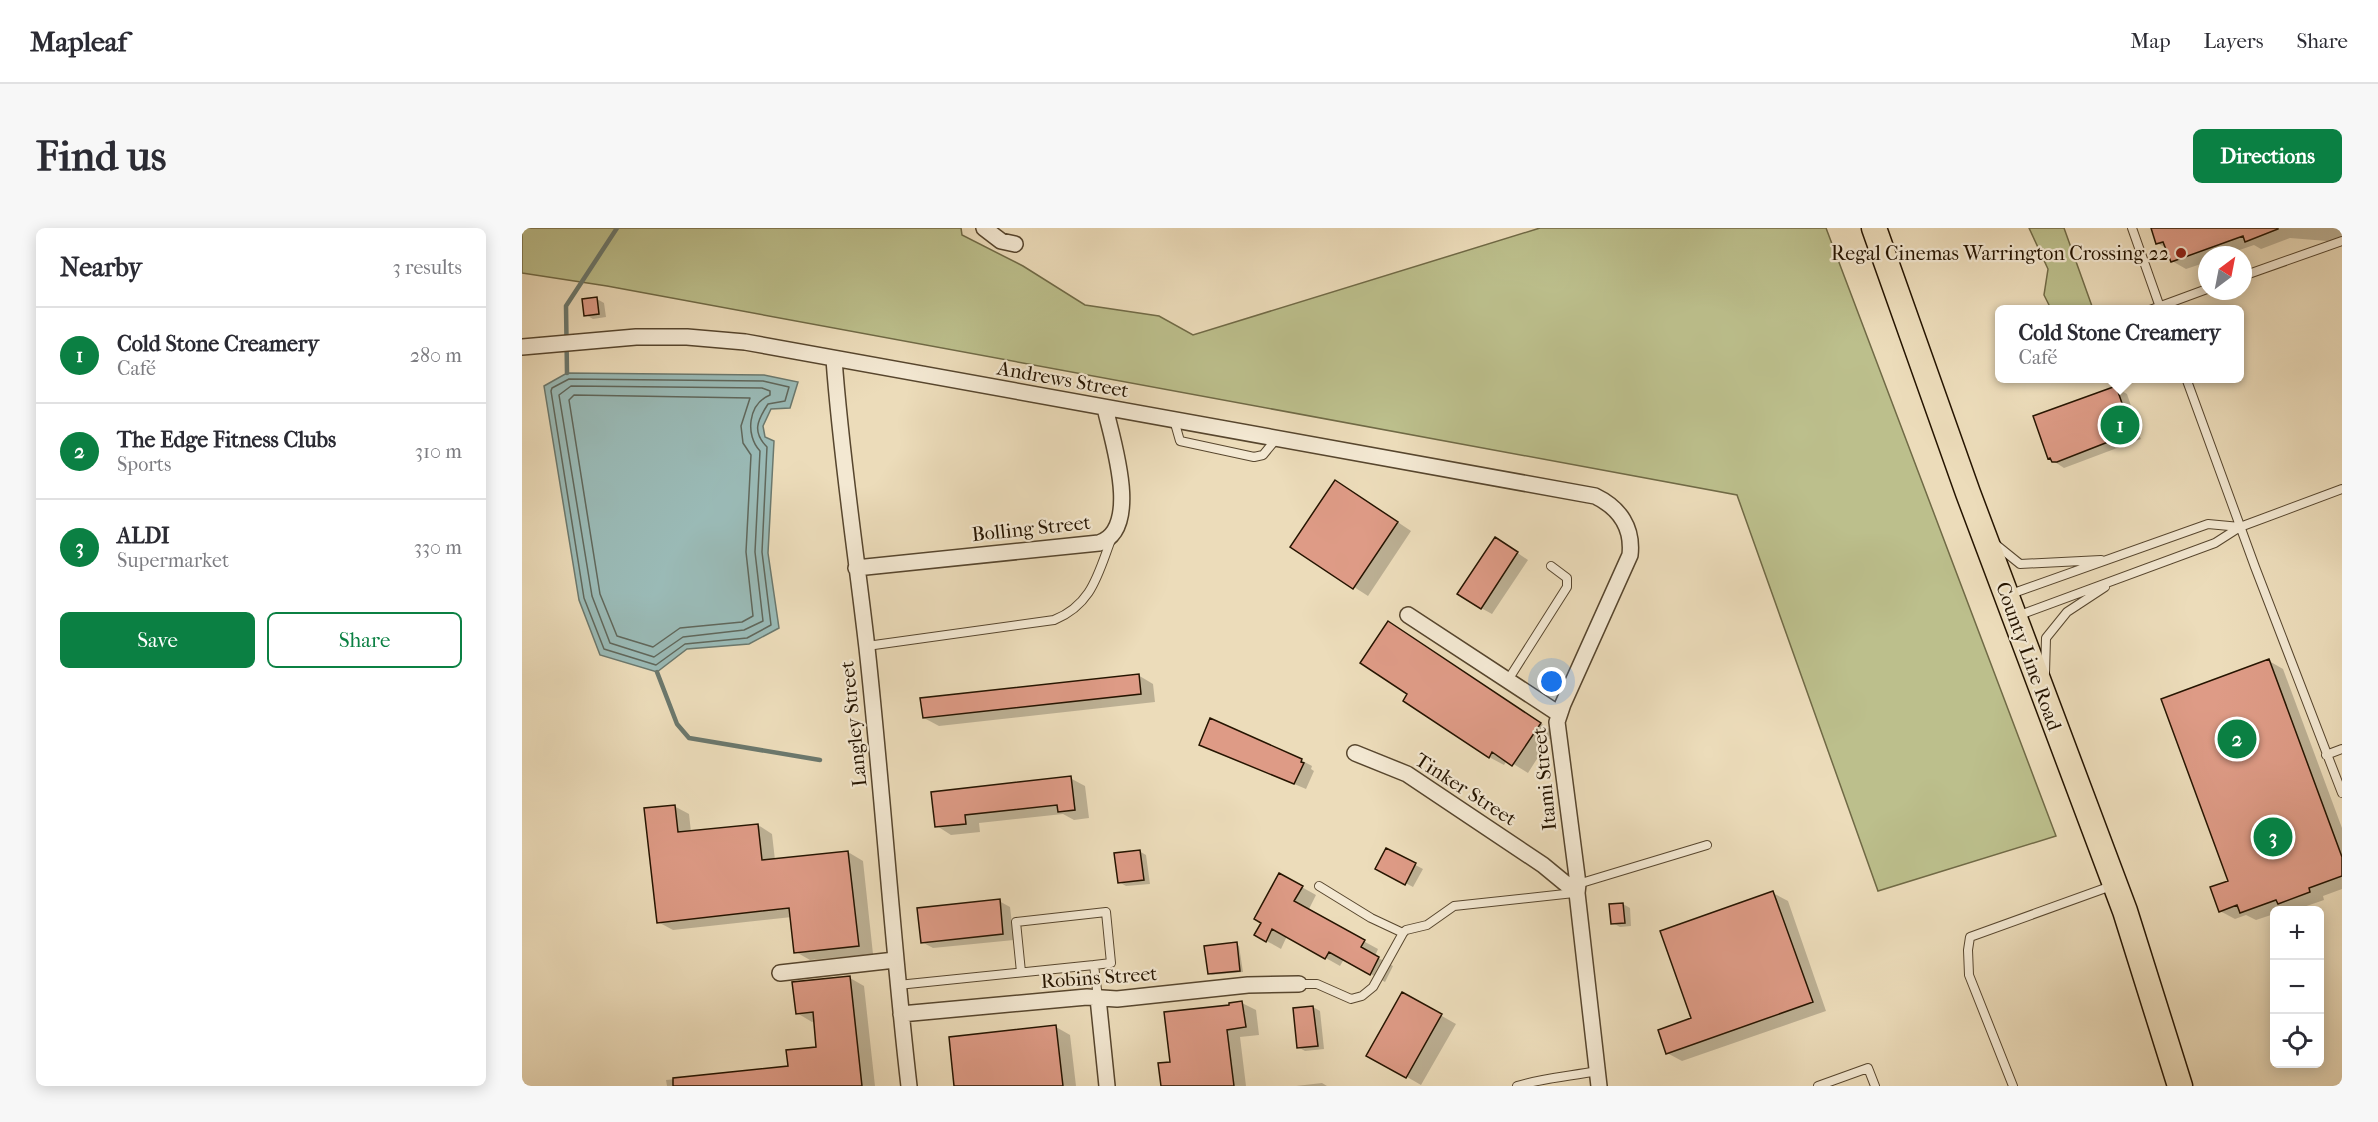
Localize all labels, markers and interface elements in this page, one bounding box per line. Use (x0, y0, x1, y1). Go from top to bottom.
text: Mapleaf (30, 25, 127, 58)
text: Map (2130, 29, 2171, 53)
text: Layers (2204, 29, 2263, 53)
text: Share (2296, 29, 2348, 53)
button: Directions (2193, 129, 2342, 183)
text: Find us (36, 132, 166, 181)
place label: Regal Cinemas Warrington Crossing 22 (1831, 242, 2169, 265)
marker: Regal Cinemas Warrington Crossing 22 (2174, 246, 2188, 260)
north arrow (2198, 246, 2252, 300)
text: Nearby (60, 252, 142, 283)
text: 3 results (393, 256, 462, 279)
popup (1995, 305, 2244, 383)
text: Cold Stone Creamery (2018, 320, 2221, 346)
text: Cold Stone Creamery (117, 331, 319, 357)
text: 1 (76, 344, 83, 367)
text: 280 m (410, 344, 462, 367)
text: Café (2018, 346, 2057, 369)
street label: Andrews Street (995, 356, 1130, 402)
text: Café (117, 357, 156, 380)
pin: 1 (2100, 402, 2140, 448)
text: The Edge Fitness Clubs (117, 427, 336, 453)
text: 2 (74, 440, 85, 463)
text: 310 m (415, 440, 462, 463)
text: Sports (117, 453, 171, 476)
street label: Bolling Street (971, 511, 1092, 546)
text: ALDI (117, 523, 170, 549)
text: 3 (75, 536, 84, 559)
text: 330 m (414, 536, 462, 559)
text: Supermarket (117, 549, 229, 572)
street label: County Line Road (1991, 579, 2066, 735)
button: Save (60, 612, 255, 668)
button: Share (267, 612, 462, 668)
street label: Langley Street (835, 660, 872, 788)
your location (1537, 667, 1566, 696)
pin: 2 (2218, 716, 2256, 762)
street label: Itami Street (1528, 726, 1561, 832)
street label: Tinker Street (1411, 748, 1521, 831)
pin: 3 (2254, 814, 2292, 860)
map controls (2270, 906, 2324, 1068)
button: + (2270, 906, 2324, 960)
button: − (2270, 960, 2324, 1014)
street label: Robins Street (1040, 962, 1158, 993)
button: locate (2270, 1014, 2324, 1068)

